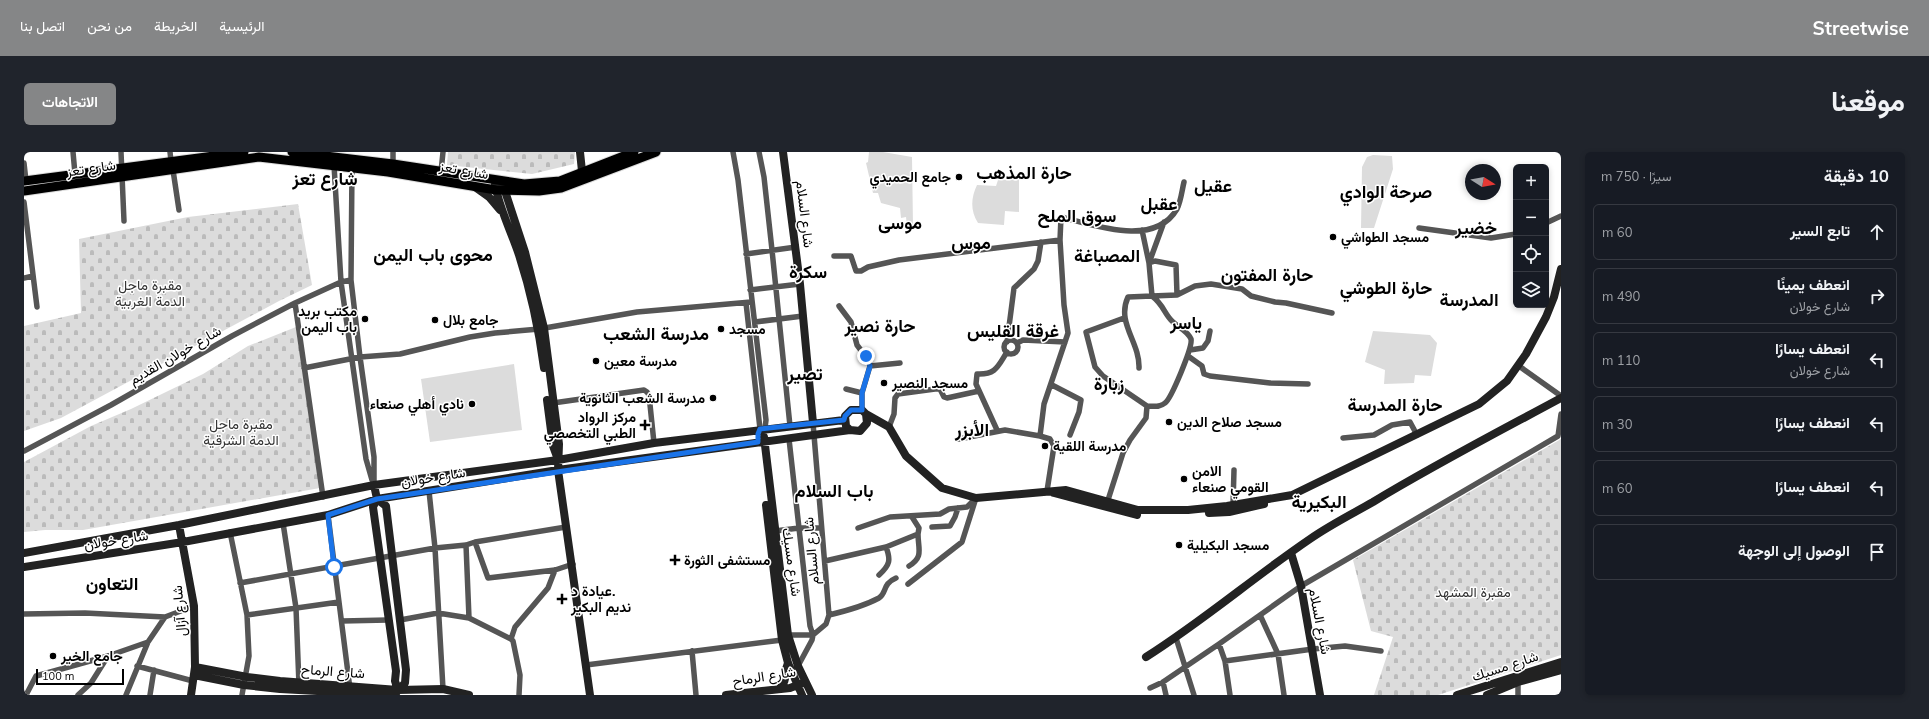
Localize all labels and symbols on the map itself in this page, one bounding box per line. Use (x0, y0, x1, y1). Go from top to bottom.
street label: شارع تعز (64, 156, 117, 182)
street label: شارع تعز (437, 157, 490, 185)
district label: حارة المذهب (976, 161, 1072, 184)
north arrow (1465, 164, 1501, 200)
district label: شارع تعز (291, 167, 358, 191)
place label: جامع الحميدي (869, 168, 951, 189)
marker: جامع الحميدي (954, 172, 964, 182)
district label: عقيل (1194, 174, 1232, 197)
street label: شارع السلام (790, 179, 818, 249)
district label: صرحة الوادي (1340, 180, 1432, 207)
district label: عقبل (1140, 192, 1178, 215)
district label: سوق الملح (1038, 204, 1116, 228)
district label: موسى (878, 211, 922, 234)
district label: خضير (1454, 216, 1497, 239)
place label: مسجد الطواشي (1341, 228, 1429, 249)
district label: موس (951, 231, 991, 254)
marker: مسجد الطواشي (1328, 232, 1338, 242)
district label: محوى باب اليمن (373, 243, 493, 266)
district label: المصباغة (1074, 244, 1140, 267)
district label: سكرة (789, 260, 827, 283)
district label: حارة المفتون (1221, 263, 1313, 286)
park label: مقبرة ماجل الدمة الغربية (115, 276, 185, 310)
district label: حارة الطوشي (1340, 276, 1432, 303)
district label: المدرسة (1439, 288, 1499, 311)
place label: مكتب بريد باب اليمن (298, 302, 357, 336)
place label: جامع بلال (443, 311, 499, 330)
district label: ياسر (1169, 311, 1202, 334)
marker: مكتب بريد باب اليمن (360, 314, 370, 324)
district label: حارة نصير (843, 314, 916, 337)
marker: جامع بلال (430, 315, 440, 325)
district label: غرقة القليس (967, 319, 1059, 342)
place label: مسجد (729, 320, 766, 338)
street label: شارع خولان القديم (126, 321, 225, 390)
district label: مدرسة الشعب (603, 322, 709, 345)
marker: مسجد (716, 324, 726, 334)
route end (857, 347, 875, 365)
place label: مدرسة معين (604, 352, 677, 370)
marker: مدرسة معين (591, 356, 601, 366)
district label: تصير (786, 362, 823, 385)
district label: زبارة (1094, 372, 1124, 395)
place label: مسجد النصير (891, 374, 968, 392)
marker: مسجد النصير (879, 378, 889, 388)
place label: مدرسة الشعب الثانوية (579, 389, 705, 407)
marker: مدرسة الشعب الثانوية (708, 393, 718, 403)
district label: حارة المدرسة (1347, 393, 1443, 416)
place label: نادي أهلي صنعاء (370, 395, 464, 416)
marker: نادي أهلي صنعاء (467, 399, 477, 409)
place label: مركز الرواد الطبي التخصصي (544, 408, 636, 445)
place label: مسجد صلاح الدين (1177, 413, 1282, 432)
park label: مقبرة ماجل الدمة الشرقية (203, 415, 279, 449)
marker: مسجد صلاح الدين (1164, 417, 1174, 427)
district label: الأبزر (954, 418, 989, 441)
marker: مركز الرواد الطبي التخصصي (639, 419, 651, 431)
place label: مدرسة اللقية (1053, 437, 1127, 455)
marker: مدرسة اللقية (1040, 441, 1050, 451)
place label: الامن القومي صنعاء (1192, 462, 1269, 499)
street label: شارع خولان (400, 463, 467, 493)
marker: الامن القومي صنعاء (1179, 474, 1189, 484)
district label: باب السلام (795, 479, 873, 503)
district label: البكيرية (1291, 490, 1347, 513)
street label: شارع السلام (799, 516, 825, 585)
street label: شارع خولان (83, 526, 150, 556)
street label: شارع مسيك (776, 527, 806, 598)
place label: مسجد البكيلية (1187, 536, 1270, 554)
marker: مسجد البكيلية (1174, 540, 1184, 550)
place label: مستشفى الثورة (684, 551, 771, 569)
marker: مستشفى الثورة (669, 554, 681, 566)
route start (325, 558, 343, 576)
district label: التعاون (86, 572, 138, 595)
place label: عيادة د. نديم البكير (570, 582, 631, 616)
park label: مقبرة المشهد (1435, 583, 1511, 601)
street label: شارع آزال (168, 585, 192, 637)
street label: شارع السلام (1303, 586, 1335, 656)
marker: عيادة د. نديم البكير (556, 593, 568, 605)
place label: جامع الخير (60, 647, 123, 666)
street label: شارع مسيك (1469, 647, 1541, 687)
marker: جامع الخير (48, 651, 58, 661)
street label: شارع الرماح (300, 660, 366, 684)
street label: شارع الرماح (731, 662, 797, 692)
scale bar (36, 667, 124, 686)

